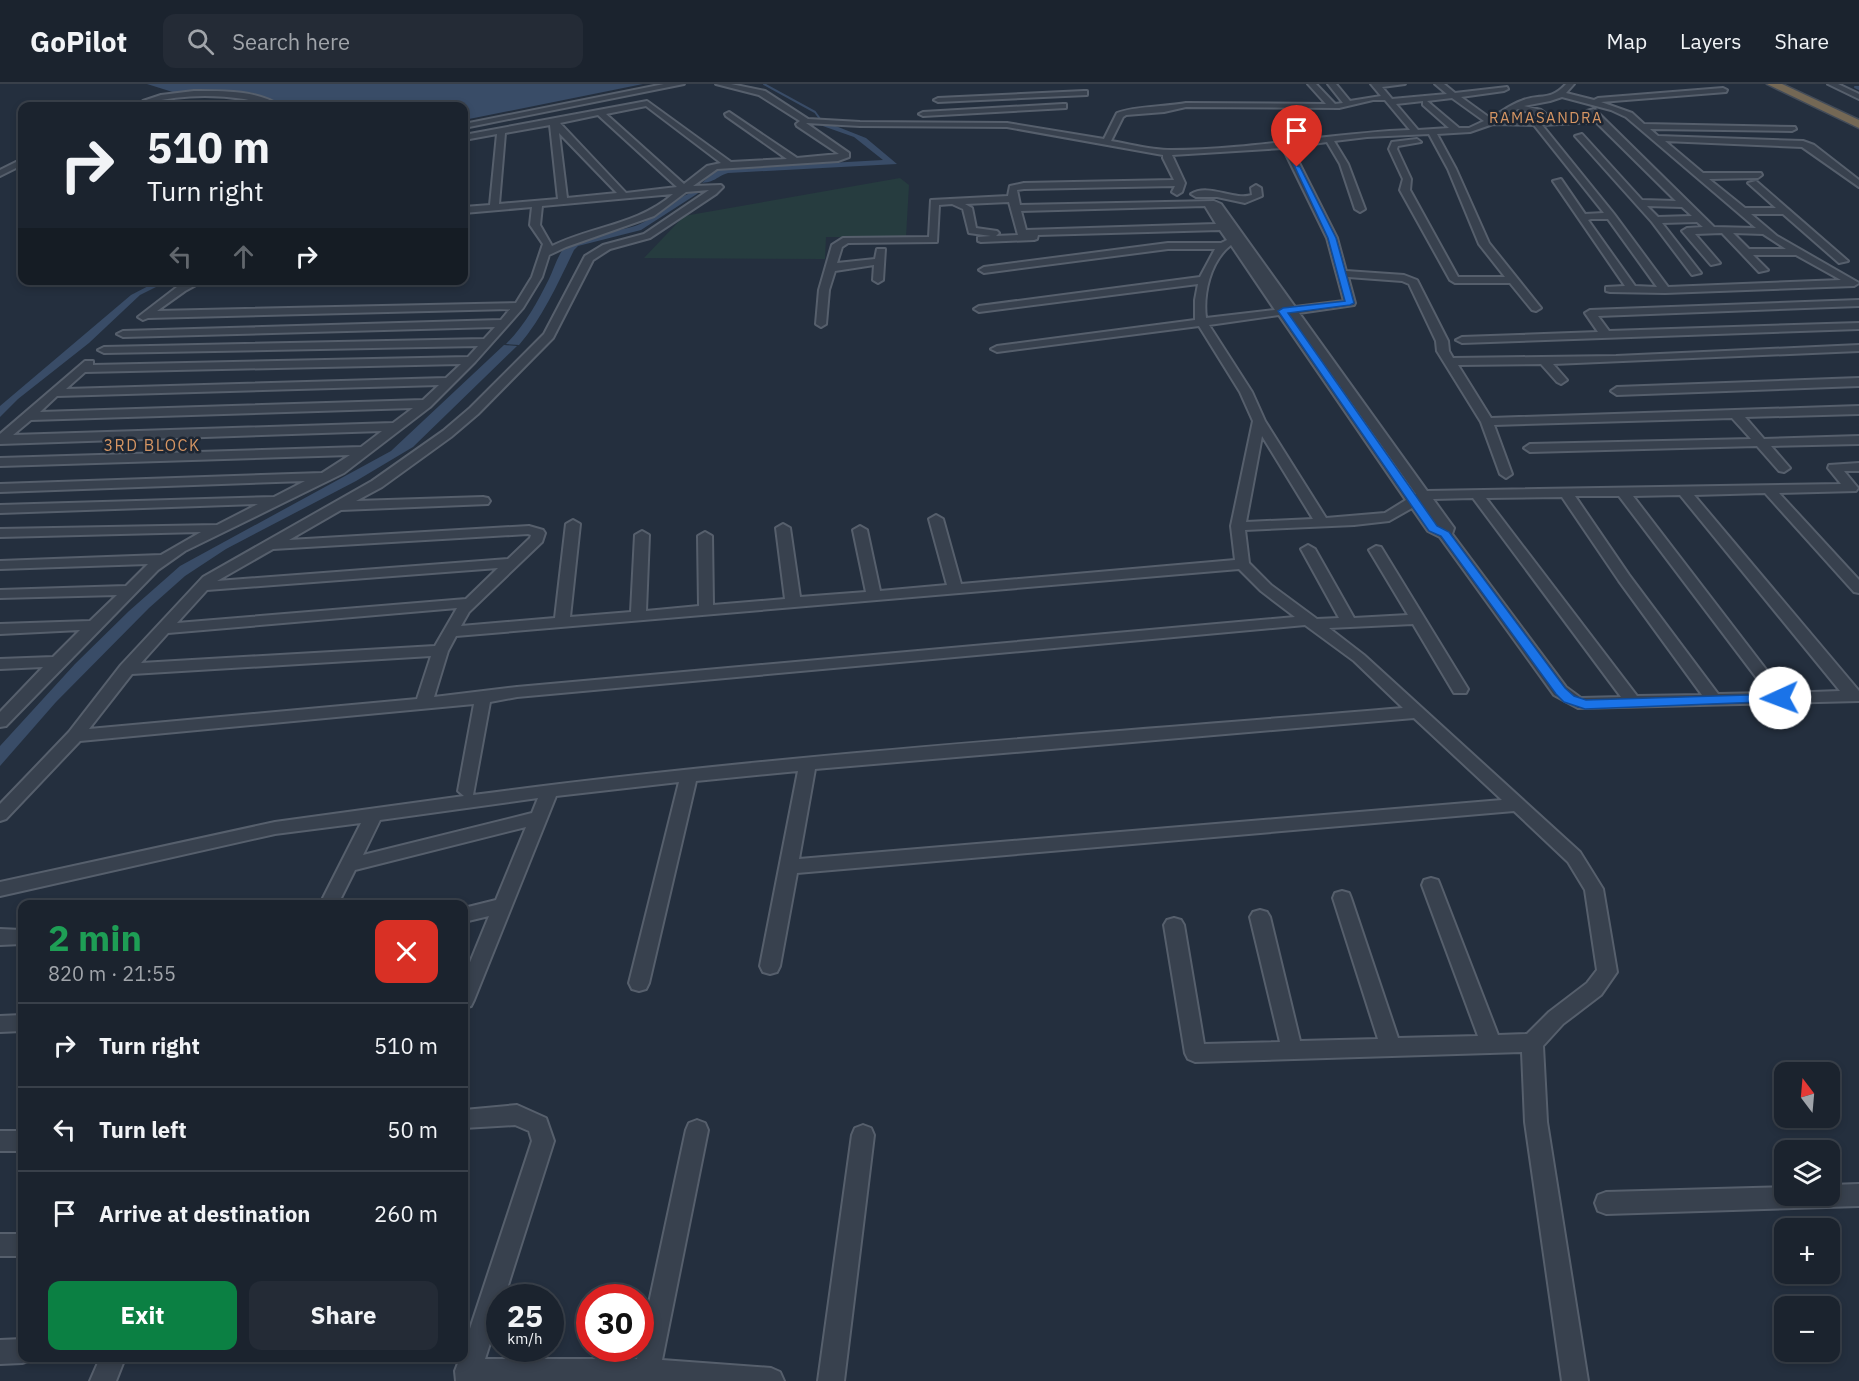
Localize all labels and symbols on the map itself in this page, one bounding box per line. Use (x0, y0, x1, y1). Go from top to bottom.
pin (1271, 105, 1322, 167)
district label: RAMASANDRA (1489, 108, 1603, 127)
district label: 3RD BLOCK (103, 435, 201, 455)
position arrow (1748, 666, 1812, 730)
north arrow (1774, 1062, 1840, 1128)
speed limit sign: 30 (576, 1284, 654, 1362)

